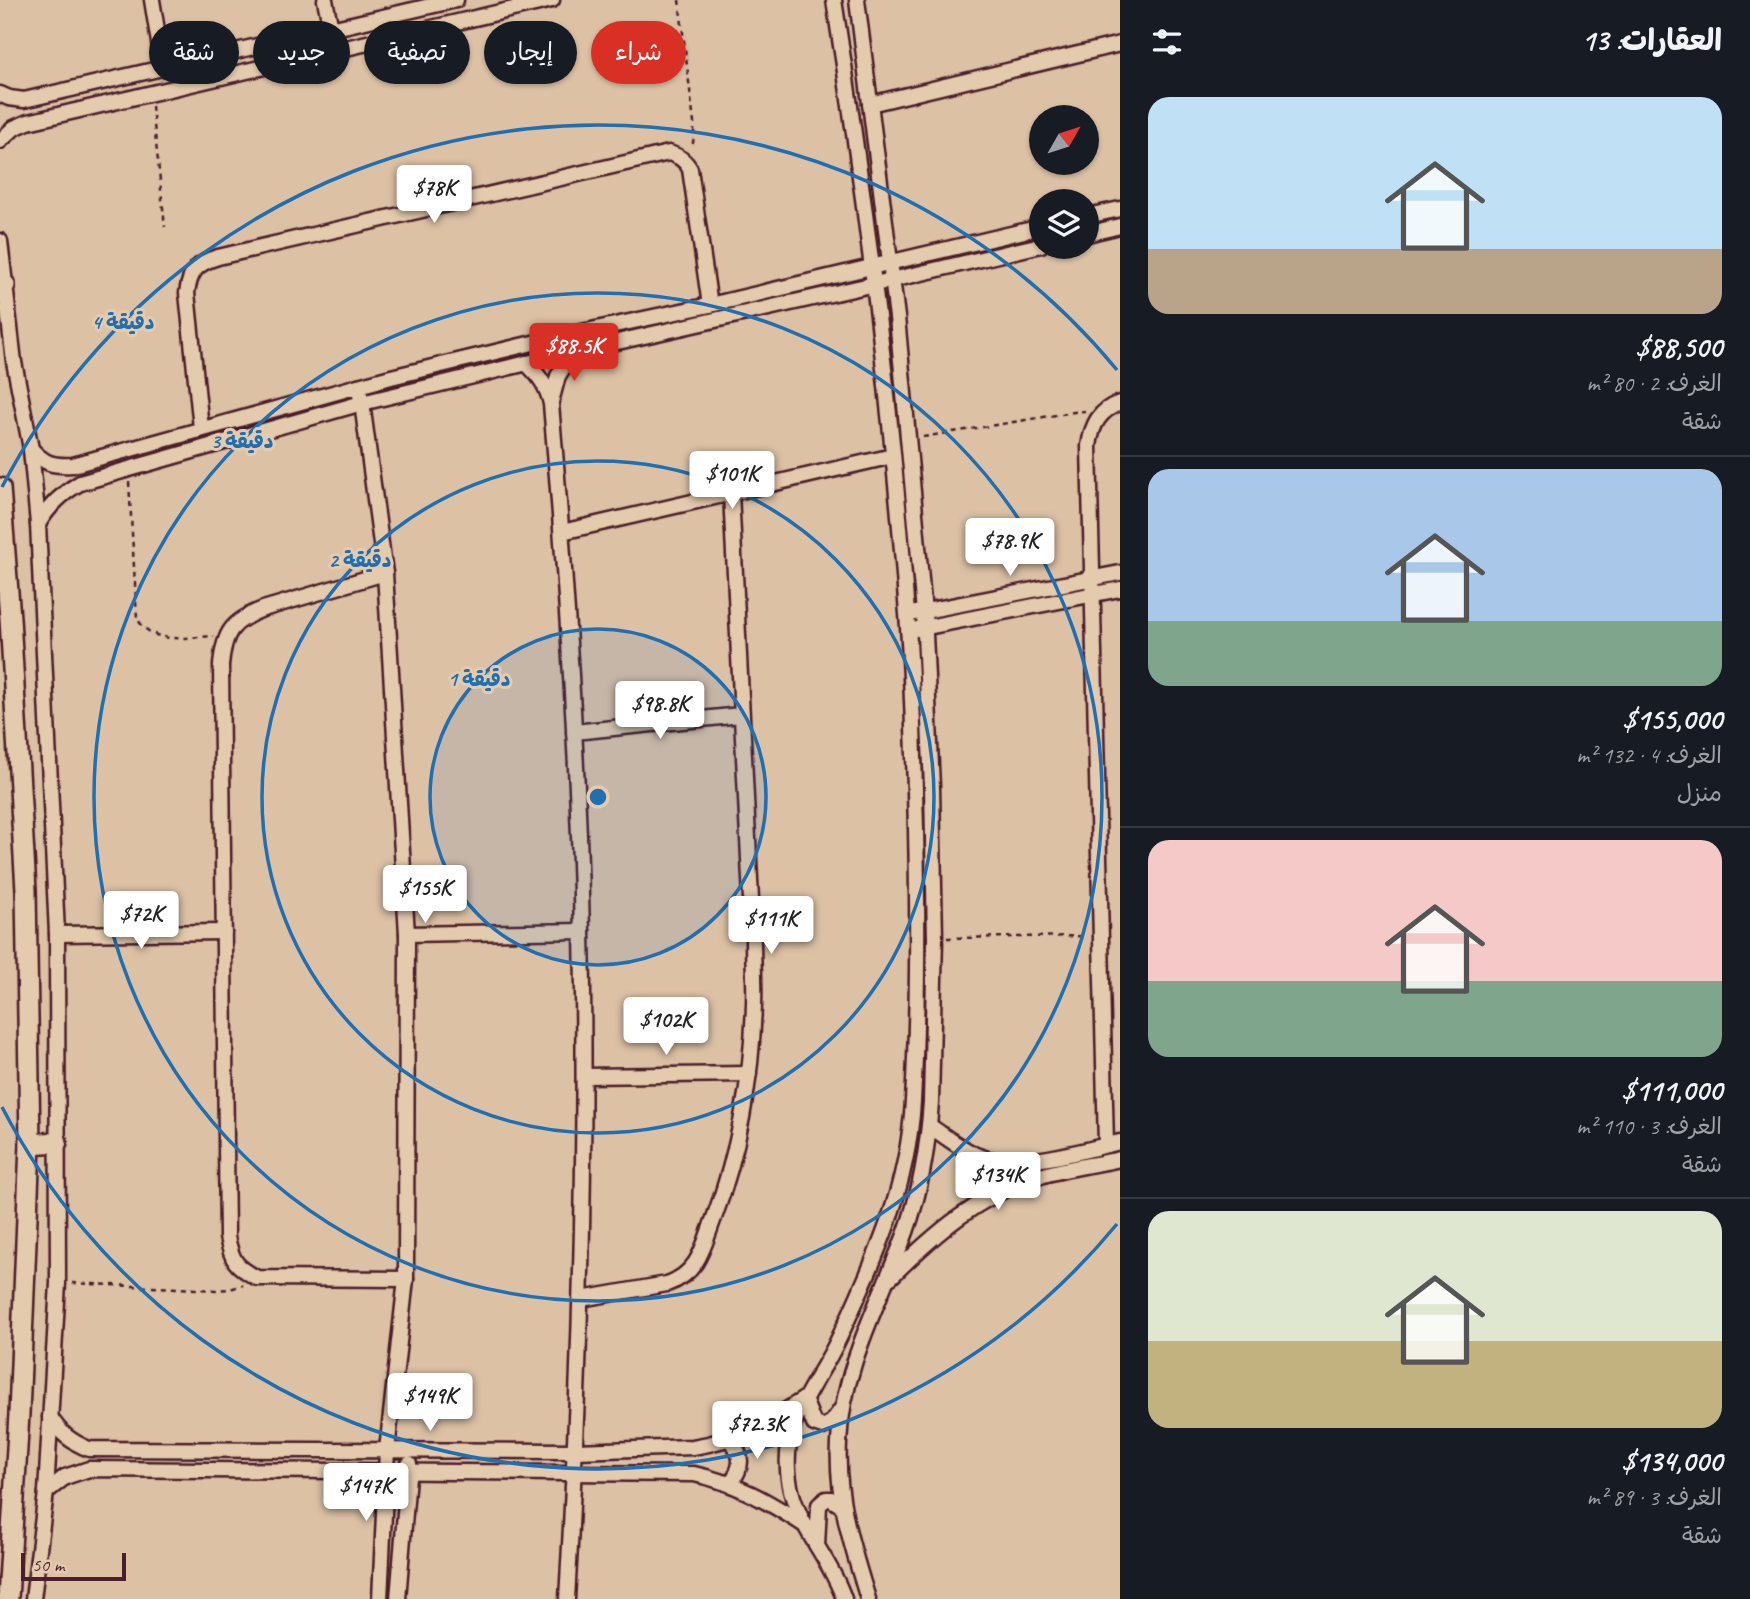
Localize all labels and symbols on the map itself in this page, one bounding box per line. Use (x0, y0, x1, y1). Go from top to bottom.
north arrow (1029, 105, 1099, 175)
pin: $78K (393, 166, 475, 225)
text: 4 دقيقة (92, 309, 155, 335)
pin: $88.5K (517, 324, 631, 383)
text: 3 دقيقة (211, 428, 274, 454)
pin: $101K (683, 452, 781, 511)
pin: $78.9K (953, 518, 1067, 578)
text: 2 دقيقة (329, 547, 392, 573)
text: 1 دقيقة (448, 666, 511, 692)
pin: $98.8K (603, 682, 717, 741)
centre of rings (586, 785, 610, 809)
pin: $155K (376, 866, 474, 925)
pin: $72K (100, 892, 182, 951)
pin: $111K (722, 897, 820, 956)
pin: $102K (617, 998, 715, 1057)
pin: $134K (949, 1152, 1047, 1212)
pin: $149K (381, 1374, 479, 1433)
pin: $72.3K (700, 1402, 814, 1461)
pin: $147K (317, 1464, 415, 1523)
scale bar (21, 1550, 126, 1582)

